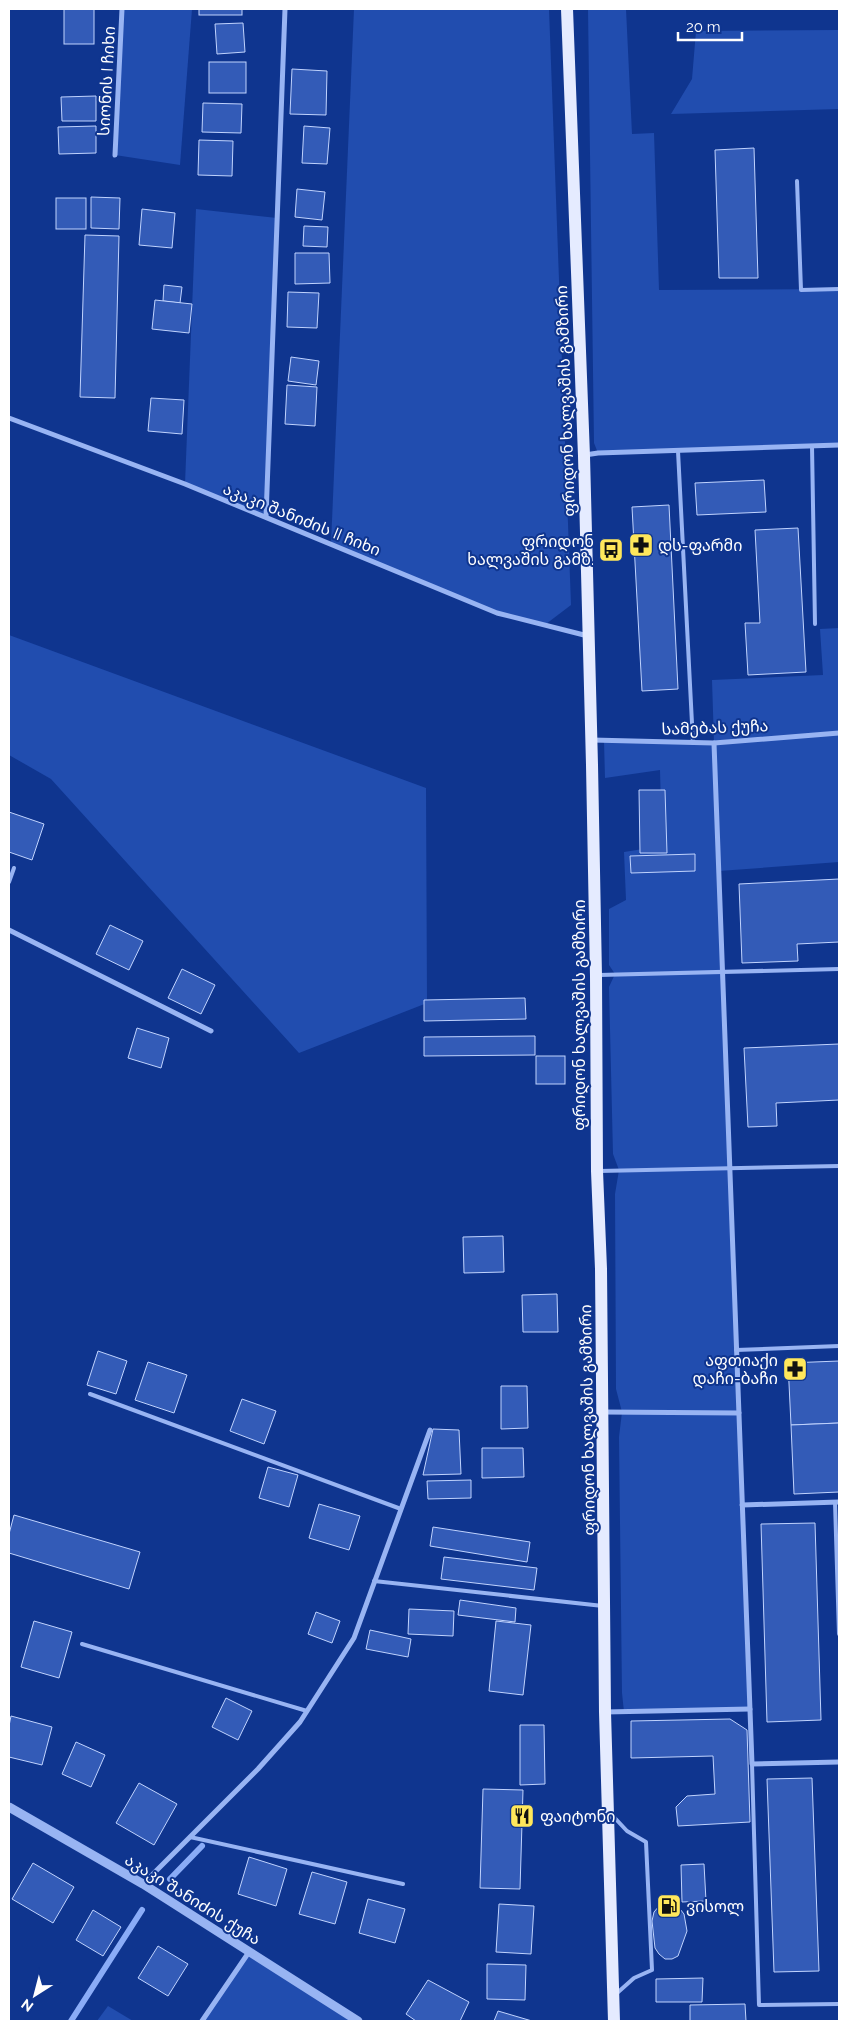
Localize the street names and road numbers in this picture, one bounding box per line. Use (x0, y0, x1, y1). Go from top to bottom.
street label: სიონის I ჩიხი (94, 26, 119, 136)
street label: ფრიდონ ხალვაშის გამზირი (552, 285, 580, 517)
street label: აკაკი შანიძის II ჩიხი (220, 479, 383, 560)
street label: სამებას ქუჩა (661, 716, 769, 739)
street label: ფრიდონ ხალვაშის გამზირი (570, 899, 590, 1131)
street label: ფრიდონ ხალვაშის გამზირი (576, 1304, 600, 1536)
street label: აკაკი შანიძის ქუჩა (121, 1850, 264, 1949)

